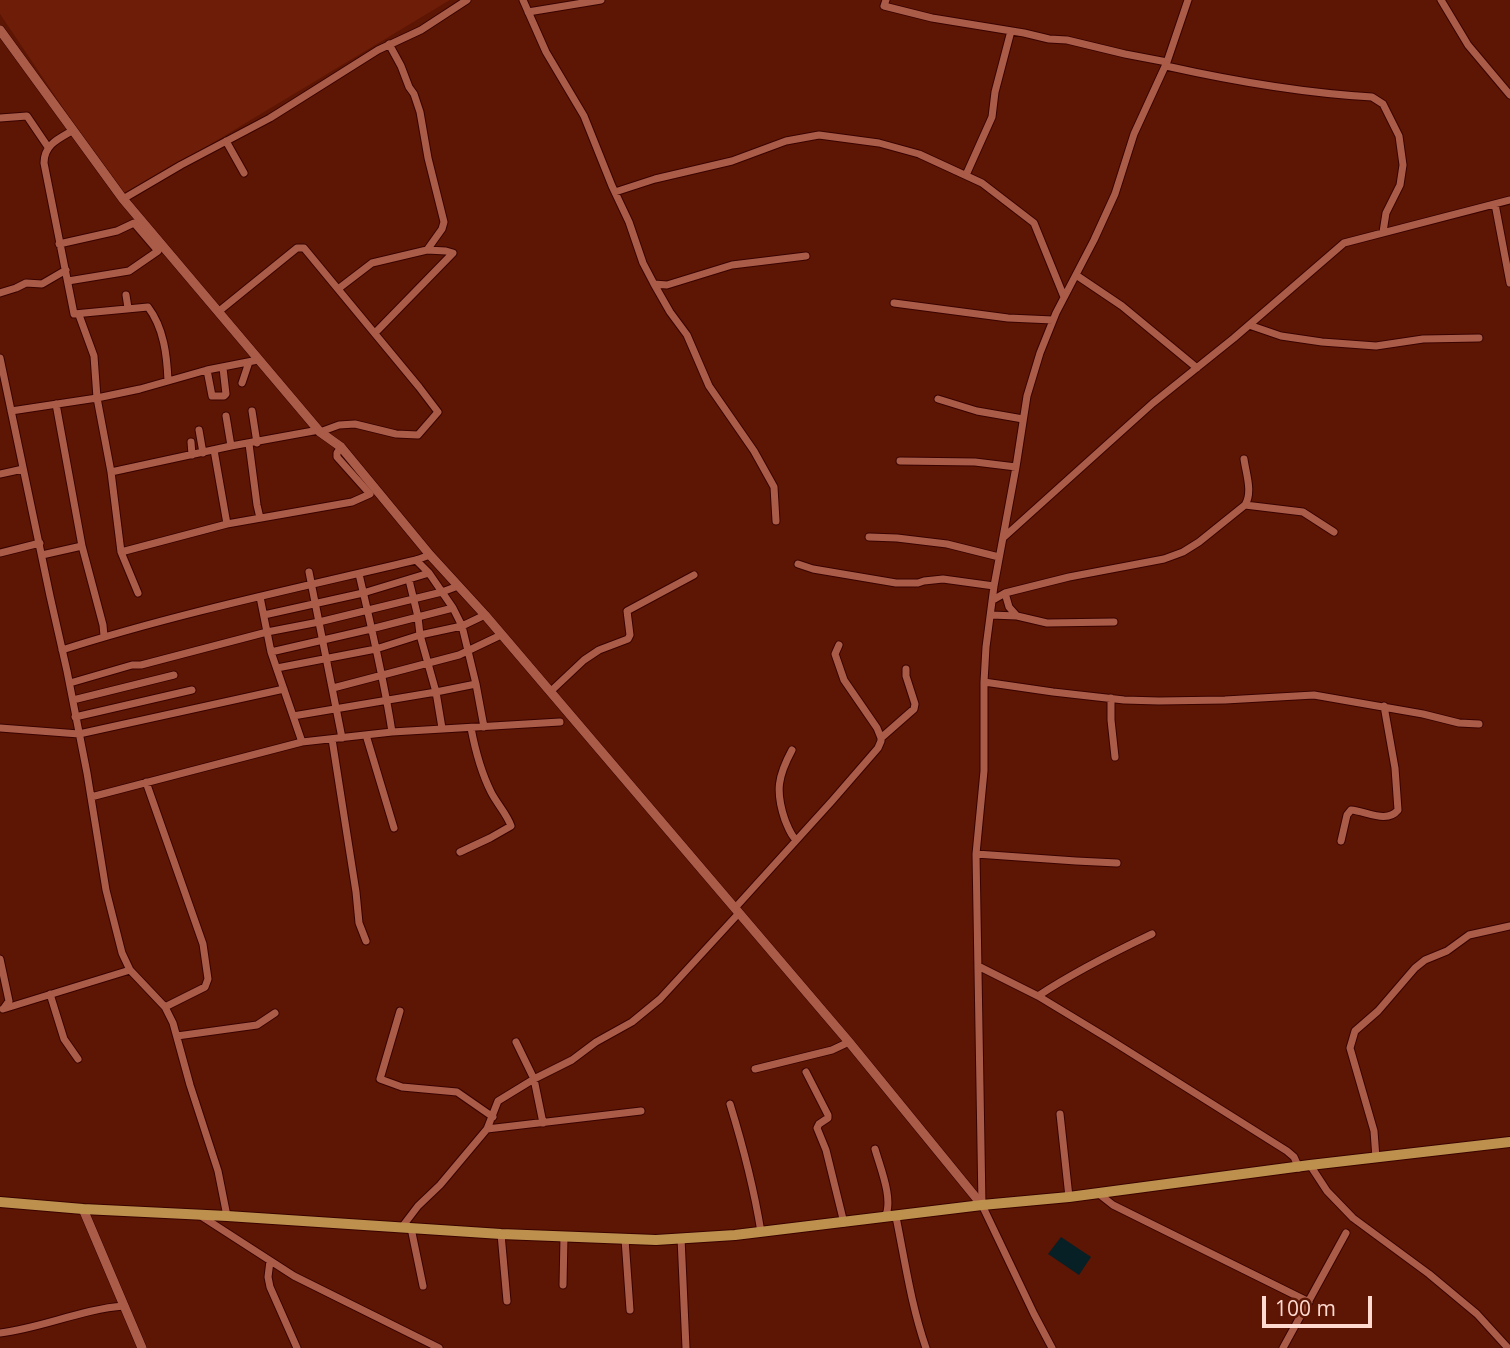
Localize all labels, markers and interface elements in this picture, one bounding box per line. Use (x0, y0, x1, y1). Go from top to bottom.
scale bar (1265, 1282, 1375, 1326)
text: 100 m (1275, 1294, 1336, 1322)

